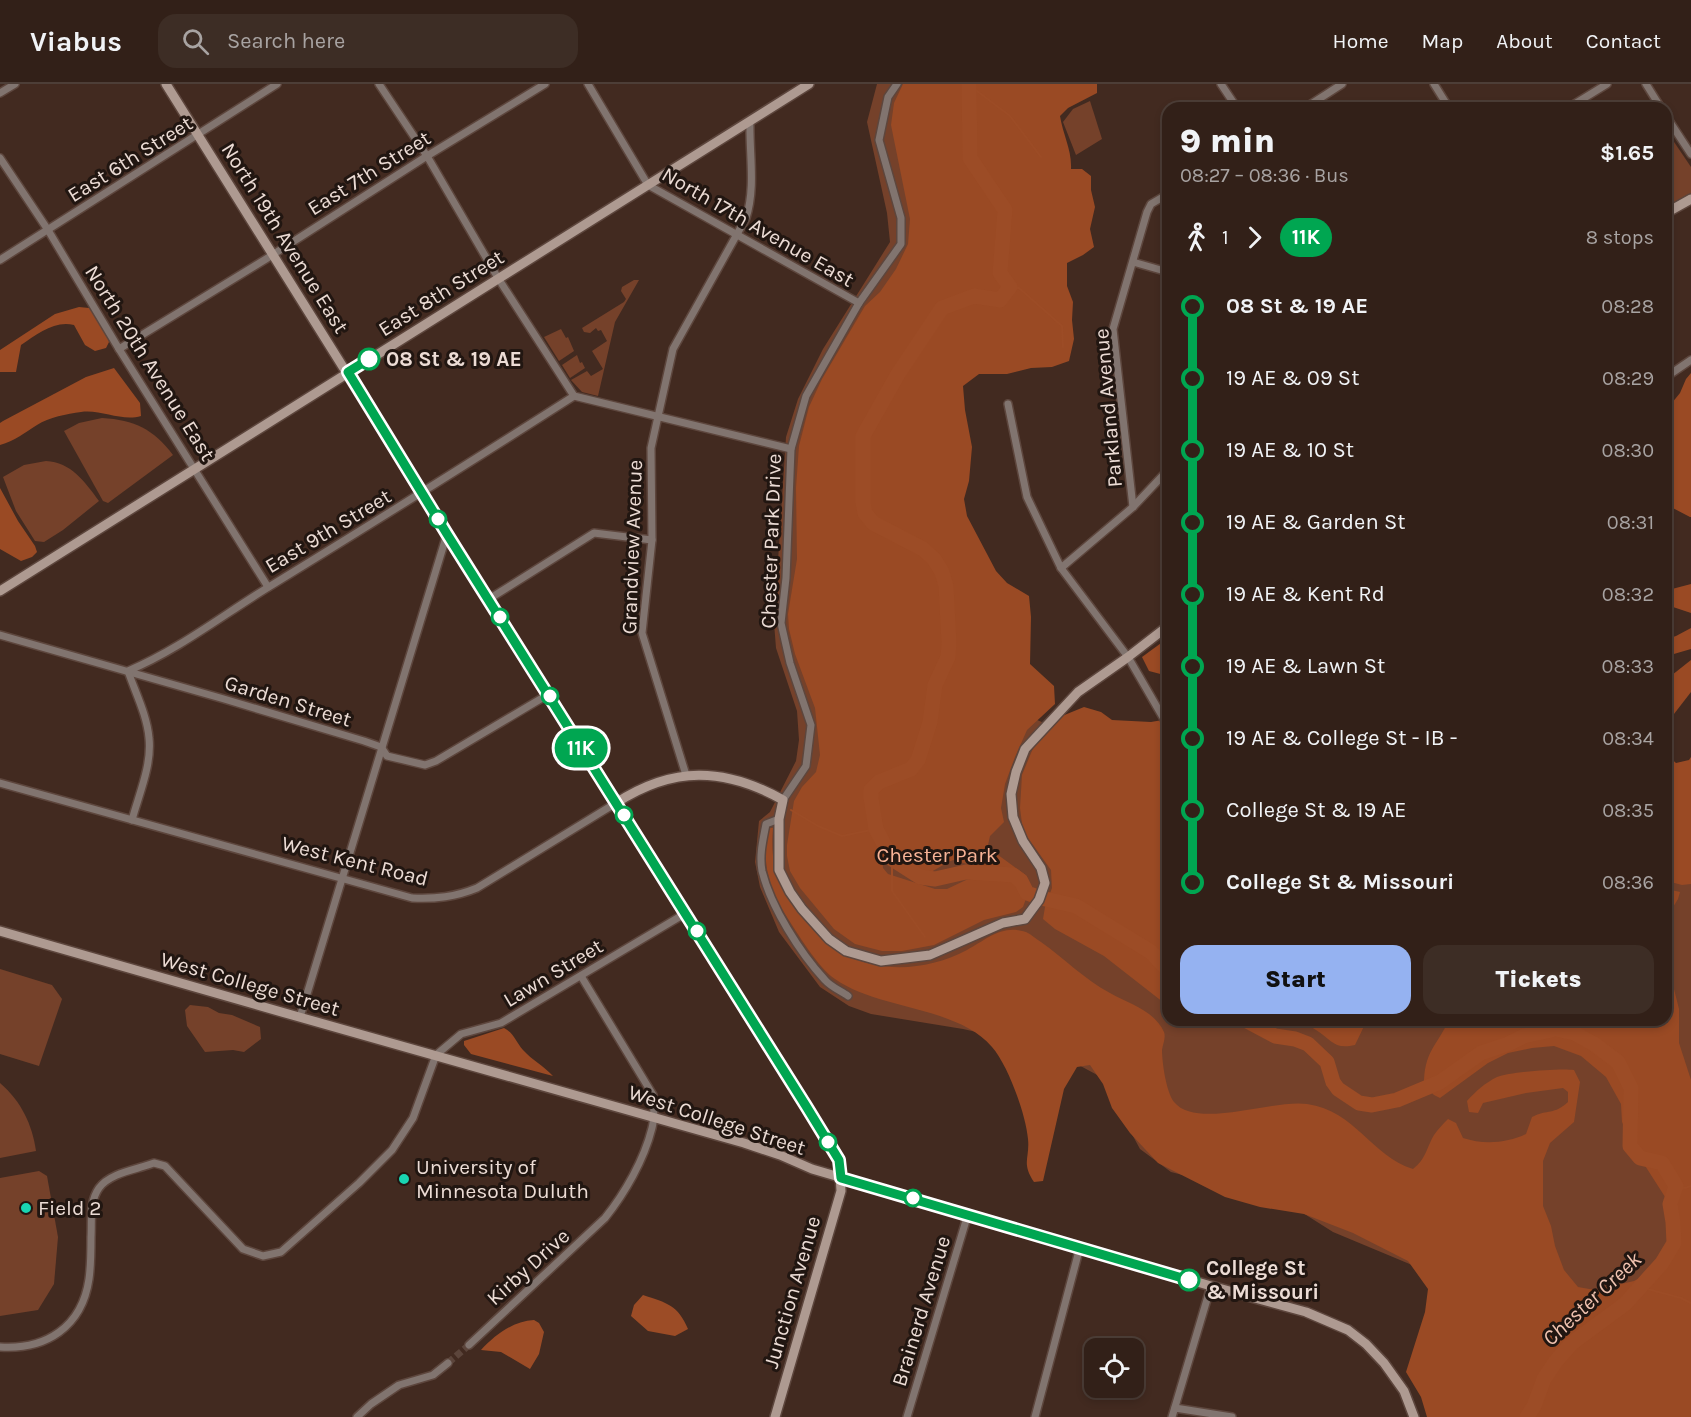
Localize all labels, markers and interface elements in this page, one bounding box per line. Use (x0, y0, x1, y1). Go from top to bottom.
search box (158, 14, 578, 68)
text: Viabus (30, 25, 122, 58)
icon: search (179, 25, 212, 58)
text: Search here (227, 28, 345, 54)
text: Home (1333, 29, 1389, 53)
text: Map (1422, 29, 1463, 53)
text: About (1496, 29, 1553, 53)
text: Contact (1586, 29, 1661, 53)
street label: East 6th Street (63, 111, 197, 207)
text: 9 min (1180, 122, 1275, 160)
street label: East 7th Street (303, 126, 435, 220)
street label: North 19th Avenue East (217, 138, 354, 338)
text: $1.65 (1600, 140, 1654, 166)
street label: North 17th Avenue East (658, 162, 858, 292)
text: 08:27 – 08:36 · Bus (1180, 164, 1349, 187)
icon: walk (1180, 221, 1213, 254)
icon: forward (1238, 221, 1271, 254)
text: 11K (1292, 225, 1320, 249)
text: 1 (1222, 226, 1229, 249)
text: 8 stops (1586, 226, 1654, 249)
street label: East 8th Street (374, 245, 508, 341)
street label: North 20th Avenue East (80, 261, 220, 465)
text: 08 St & 19 AE (1226, 293, 1368, 319)
text: 08:28 (1601, 295, 1654, 318)
street label: Parkland Avenue (1089, 328, 1127, 488)
place label: 08 St & 19 AE (386, 347, 522, 371)
marker: 08 St & 19 AE (358, 348, 380, 370)
text: 19 AE & 09 St (1226, 365, 1359, 391)
text: 08:29 (1602, 367, 1654, 390)
text: 19 AE & 10 St (1226, 437, 1354, 463)
text: 08:30 (1602, 439, 1654, 462)
street label: Chester Park Drive (756, 453, 786, 629)
street label: Grandview Avenue (617, 459, 647, 635)
street label: East 9th Street (261, 484, 395, 578)
text: 19 AE & Garden St (1226, 509, 1405, 535)
unlabelled marker (429, 510, 447, 528)
text: 08:31 (1607, 511, 1654, 534)
text: 19 AE & Kent Rd (1226, 581, 1385, 607)
text: 08:32 (1602, 583, 1654, 606)
unlabelled marker (491, 608, 509, 626)
text: 19 AE & Lawn St (1226, 653, 1385, 679)
text: 08:33 (1602, 655, 1654, 678)
street label: Garden Street (222, 670, 354, 732)
unlabelled marker (541, 687, 559, 705)
text: 19 AE & College St - IB - (1226, 725, 1457, 751)
text: 08:34 (1602, 727, 1654, 750)
line badge: 11K (546, 728, 616, 768)
text: 11K (567, 736, 595, 760)
text: College St & 19 AE (1226, 797, 1406, 823)
text: 08:35 (1602, 799, 1654, 822)
unlabelled marker (615, 806, 633, 824)
street label: West Kent Road (279, 831, 431, 891)
park label: Chester Park (876, 843, 998, 867)
text: College St & Missouri (1226, 869, 1454, 895)
text: 08:36 (1602, 871, 1654, 894)
unlabelled marker (688, 922, 706, 940)
street label: Lawn Street (499, 934, 607, 1012)
button: Start (1180, 945, 1411, 1014)
button: Tickets (1423, 945, 1654, 1014)
street label: West College Street (158, 947, 342, 1021)
street label: West College Street (625, 1080, 809, 1160)
unlabelled marker (819, 1133, 837, 1151)
place label: University of Minnesota Duluth (416, 1155, 589, 1203)
marker: University of Minnesota Duluth (397, 1172, 411, 1186)
unlabelled marker (904, 1189, 922, 1207)
place label: Field 2 (38, 1196, 102, 1220)
marker: Field 2 (19, 1201, 33, 1215)
street label: Junction Avenue (759, 1213, 825, 1371)
street label: Kirby Drive (482, 1224, 574, 1310)
street label: Brainerd Avenue (887, 1233, 955, 1389)
water label: Chester Creek (1537, 1246, 1647, 1351)
place label: College St & Missouri (1206, 1256, 1319, 1304)
marker: College St & Missouri (1178, 1269, 1200, 1291)
map controls (1084, 1338, 1144, 1398)
button: locate (1084, 1338, 1144, 1398)

